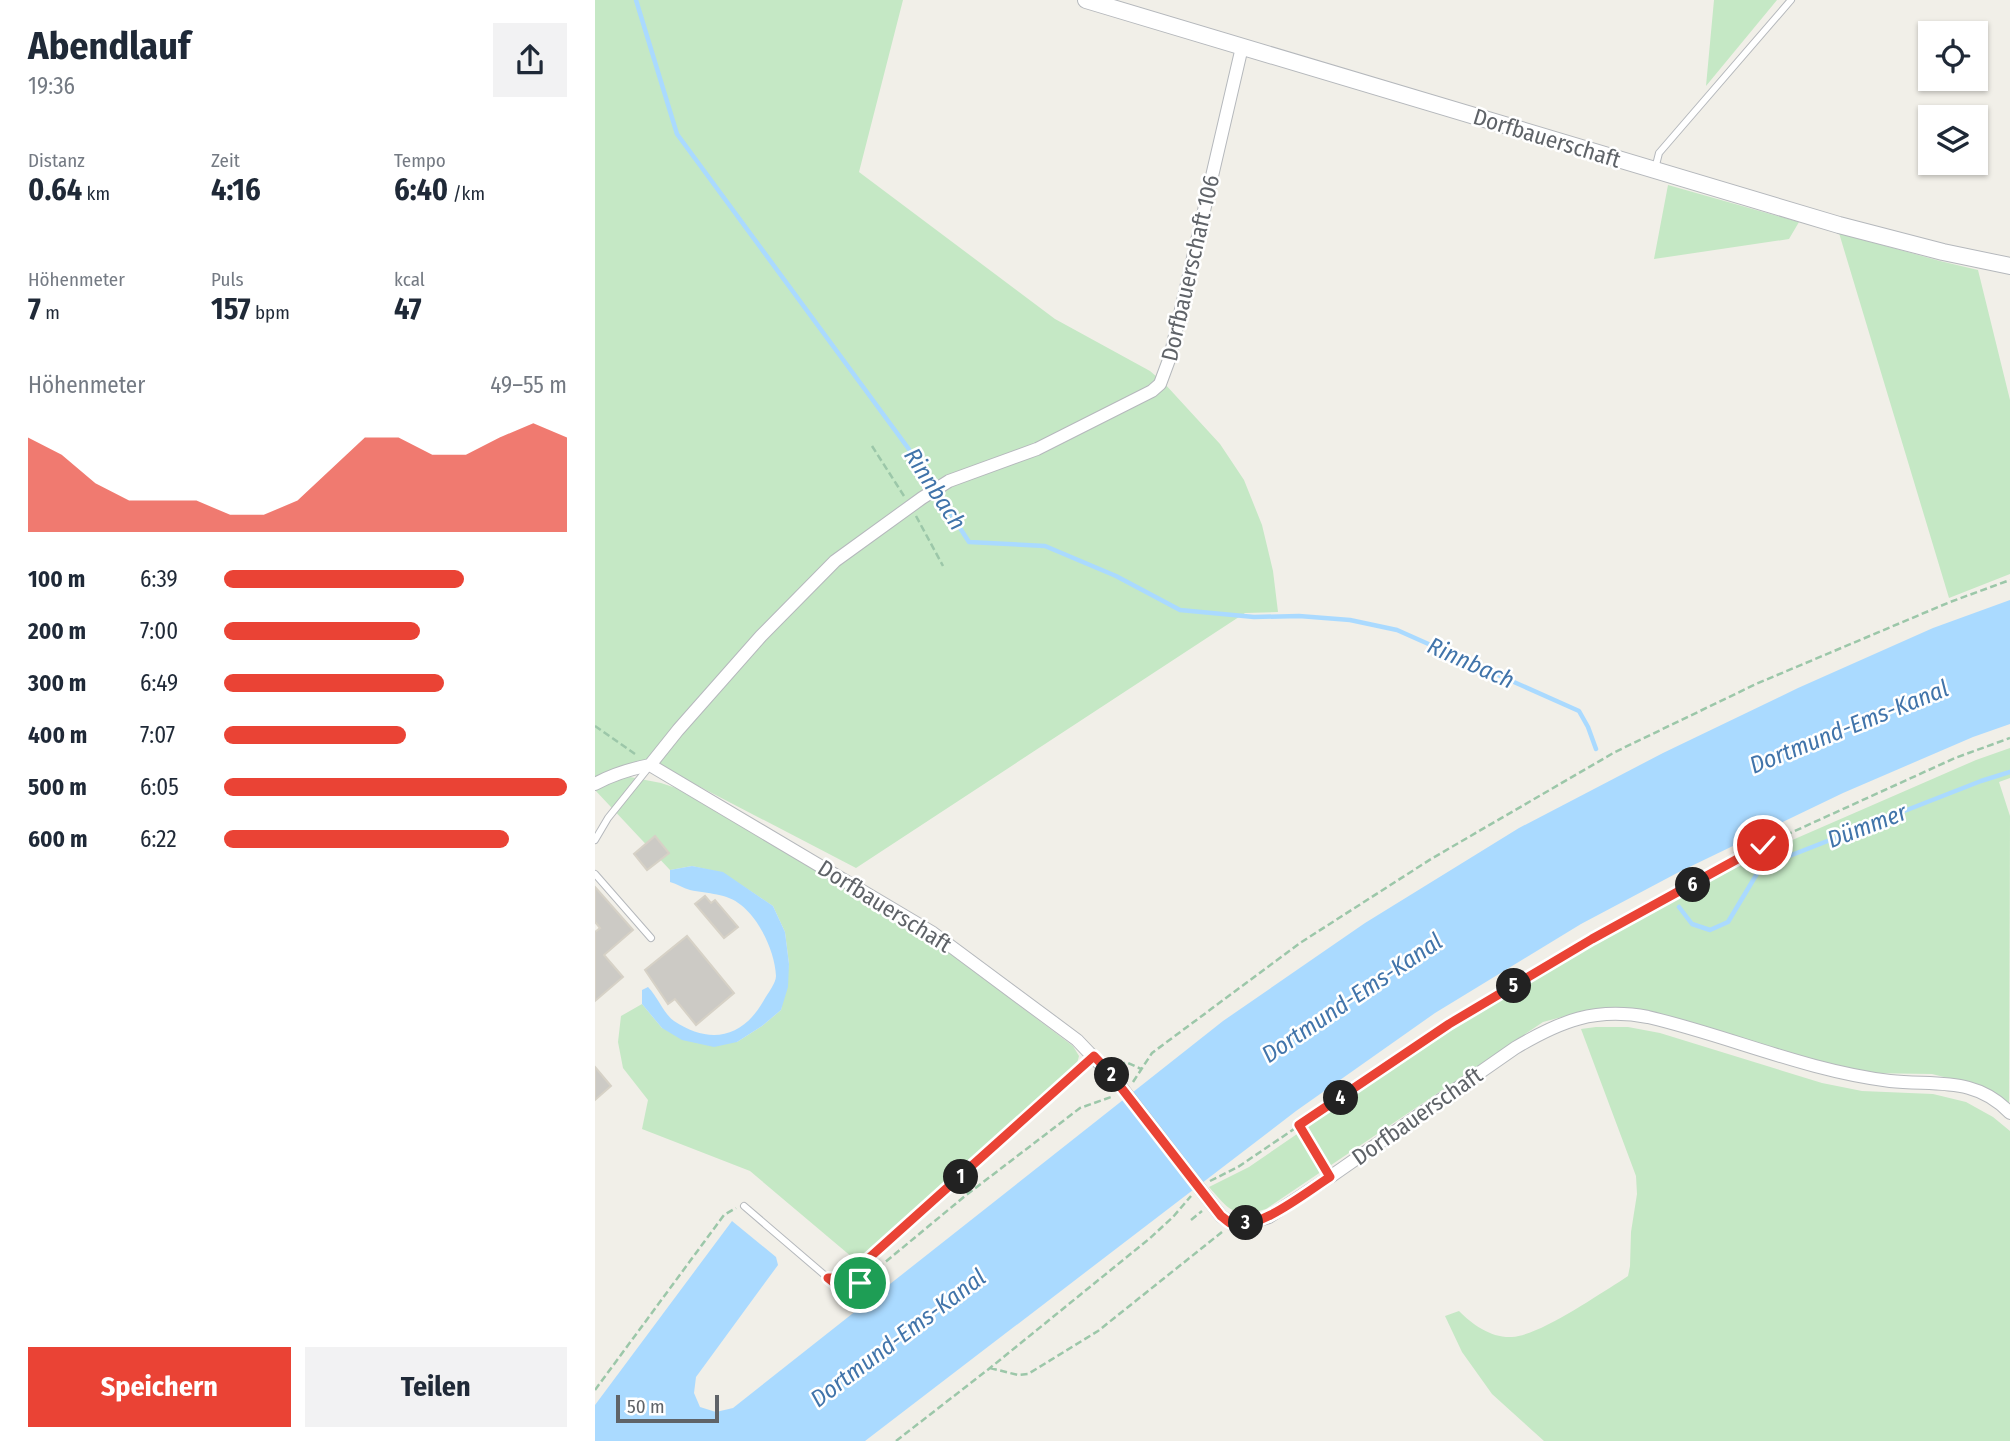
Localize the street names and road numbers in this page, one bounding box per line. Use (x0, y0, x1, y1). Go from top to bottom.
street label: Dorfbauerschaft (1470, 102, 1624, 174)
street label: Dorfbauerschaft 106 (1155, 172, 1225, 364)
street label: Dorfbauerschaft (813, 854, 957, 959)
street label: Dorfbauerschaft (1346, 1061, 1488, 1171)

